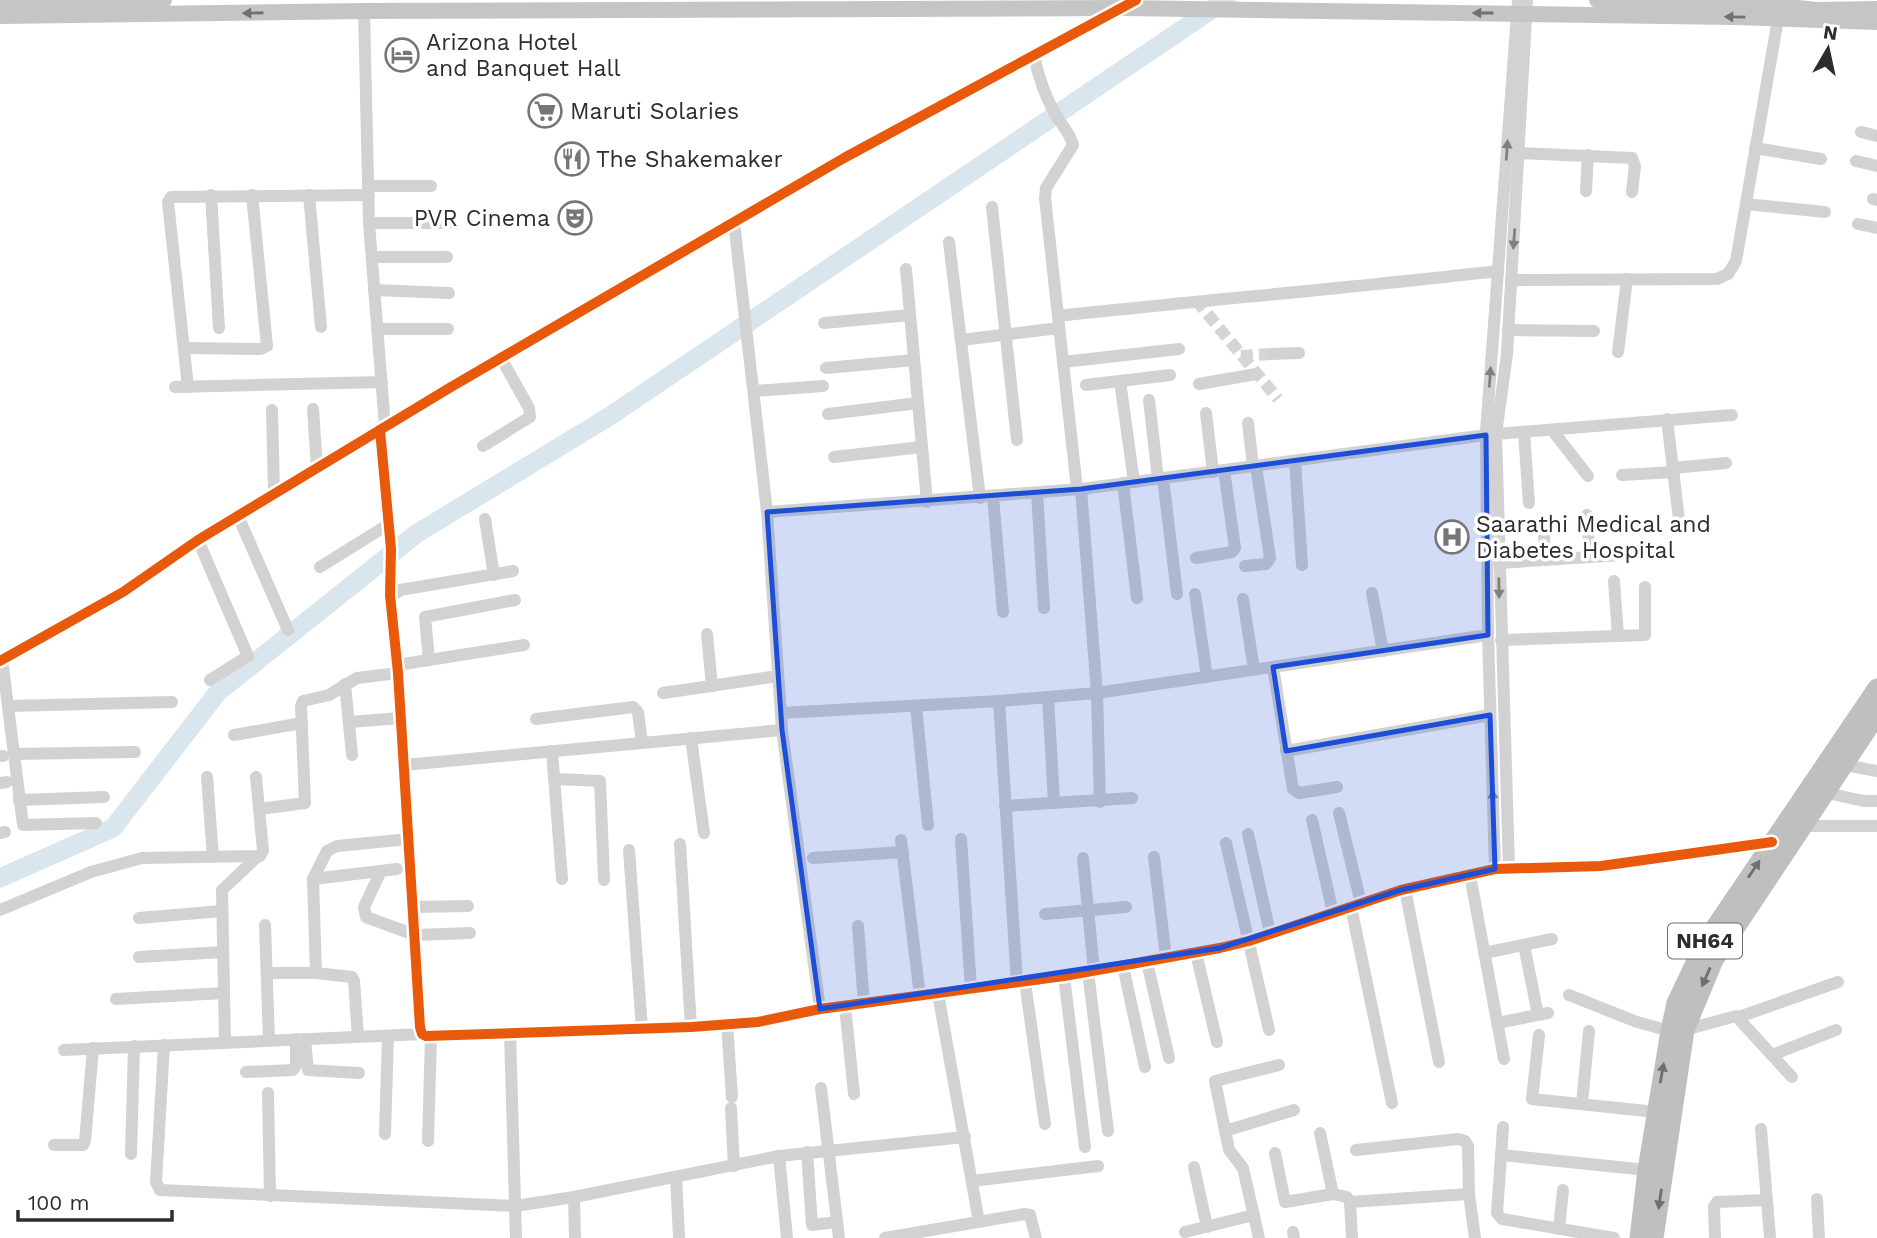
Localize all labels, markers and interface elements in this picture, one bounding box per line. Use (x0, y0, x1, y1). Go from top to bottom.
one-way arrow (241, 7, 263, 19)
one-way arrow (1472, 7, 1494, 19)
one-way arrow (1724, 12, 1746, 23)
north arrow (1793, 14, 1863, 84)
text: N (1822, 20, 1839, 45)
place label: Arizona Hotel and Banquet Hall (426, 29, 621, 82)
hotel icon: Arizona Hotel and Banquet Hall (383, 36, 421, 74)
supermarket icon: Maruti Solaries (526, 92, 564, 130)
place label: Maruti Solaries (570, 98, 739, 125)
one-way arrow (1502, 139, 1513, 161)
restaurant icon: The Shakemaker (553, 140, 591, 178)
place label: The Shakemaker (596, 146, 783, 173)
theatre icon: PVR Cinema (556, 199, 594, 237)
place label: PVR Cinema (414, 205, 550, 232)
one-way arrow (1508, 229, 1519, 251)
one-way arrow (1485, 366, 1496, 388)
place label: Saarathi Medical and Diabetes Hospital (1476, 511, 1711, 564)
hospital icon: Saarathi Medical and Diabetes Hospital (1433, 518, 1471, 556)
one-way arrow (1494, 578, 1505, 600)
one-way arrow (1488, 789, 1499, 811)
one-way arrow (1747, 859, 1760, 878)
road number: NH64 (1668, 923, 1742, 958)
one-way arrow (1700, 967, 1711, 988)
one-way arrow (1657, 1062, 1668, 1084)
scale bar (18, 1178, 172, 1222)
one-way arrow (1654, 1188, 1665, 1210)
text: 100 m (28, 1190, 90, 1215)

